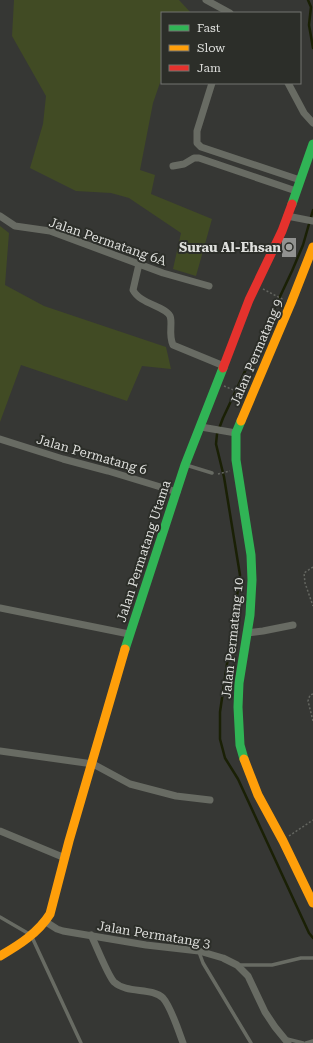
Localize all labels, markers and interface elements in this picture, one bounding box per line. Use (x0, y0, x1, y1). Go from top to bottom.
legend (161, 12, 301, 84)
text: Fast (197, 21, 221, 35)
text: Slow (197, 41, 225, 55)
text: Jam (197, 61, 221, 75)
street label: Jalan Permatang 6A (47, 214, 169, 269)
place label: Surau Al-Ehsan (179, 240, 281, 255)
marker: Surau Al-Ehsan (284, 242, 294, 252)
street label: Jalan Permatang 9 (227, 297, 286, 408)
street label: Jalan Permatang 6 (35, 432, 149, 477)
street label: Jalan Permatang Utama (113, 478, 173, 624)
street label: Jalan Permatang 10 (219, 577, 246, 699)
street label: Jalan Permatang 3 (96, 918, 212, 951)

